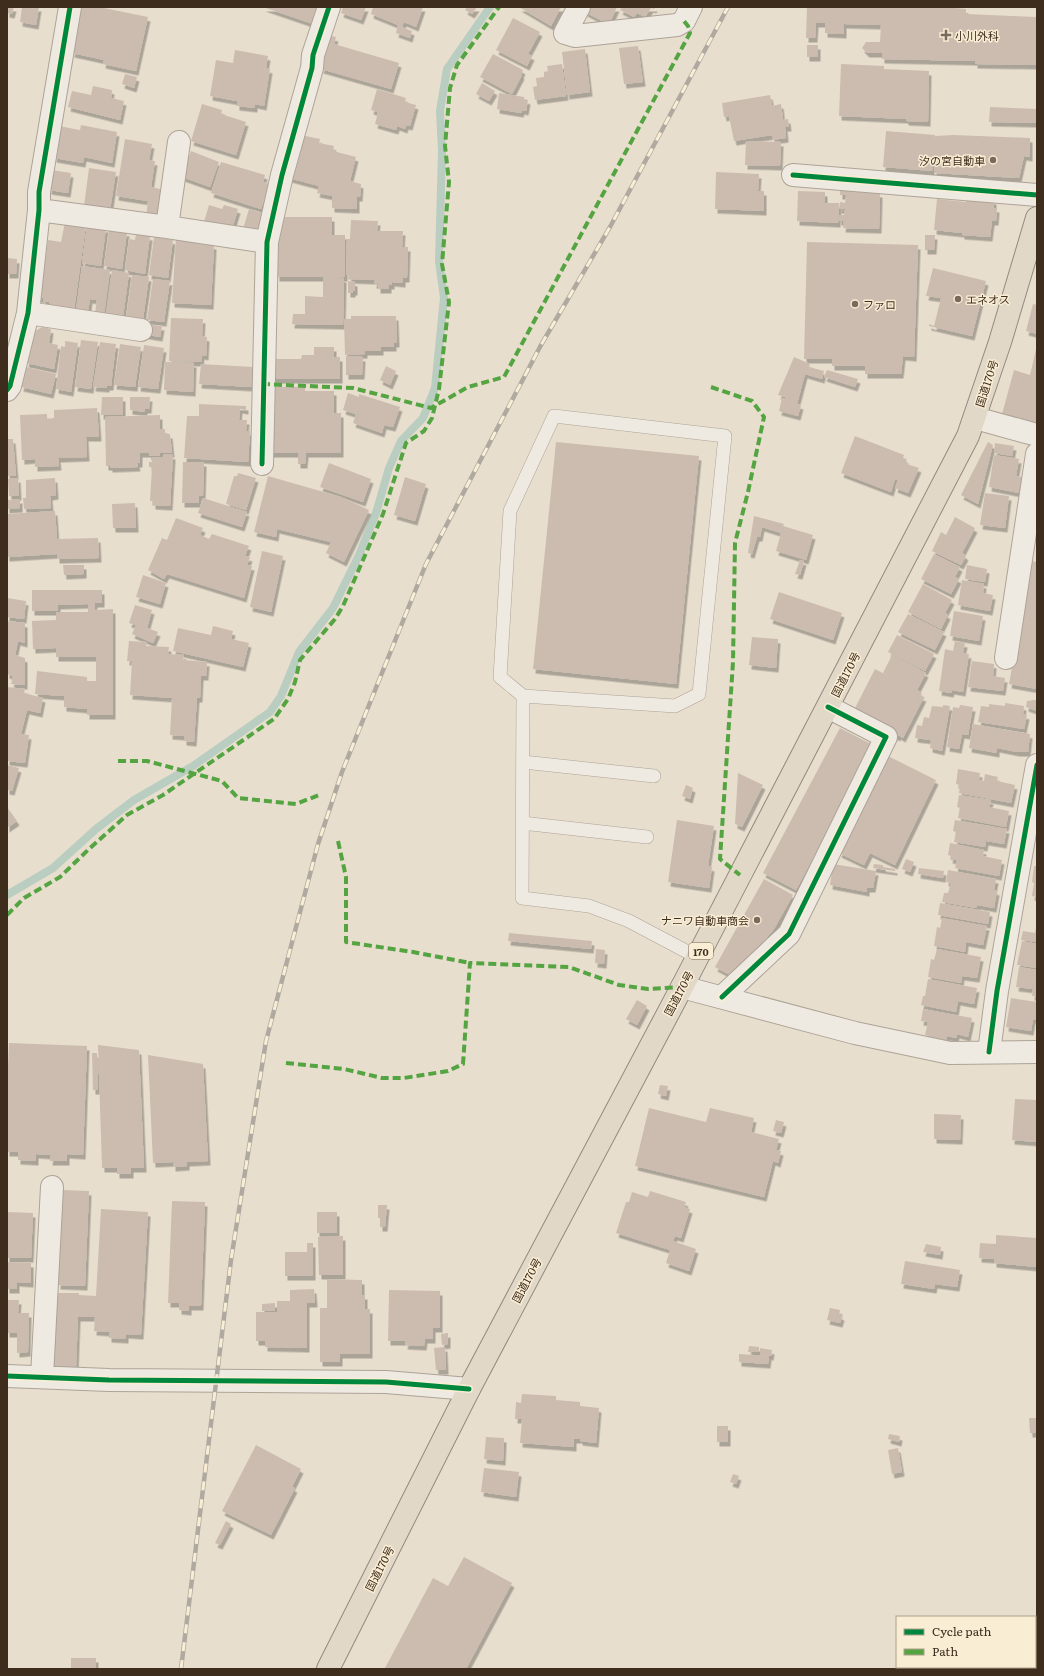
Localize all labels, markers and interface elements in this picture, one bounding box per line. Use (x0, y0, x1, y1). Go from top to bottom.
place label: 小川外科 (955, 27, 999, 43)
marker: 小川外科 (940, 29, 952, 41)
place label: 汐の宮自動車 (919, 152, 985, 168)
marker: 汐の宮自動車 (988, 155, 998, 165)
place label: エネオス (966, 291, 1010, 307)
marker: エネオス (953, 294, 963, 304)
place label: ファロ (863, 296, 896, 312)
marker: ファロ (850, 299, 860, 309)
street label: 国道170号 (971, 357, 1001, 409)
street label: 国道170号 (827, 648, 863, 700)
place label: ナニワ自動車商会 (661, 912, 749, 928)
marker: ナニワ自動車商会 (752, 915, 762, 925)
road number: 170 (689, 943, 713, 959)
street label: 国道170号 (659, 968, 697, 1018)
street label: 国道170号 (507, 1255, 545, 1305)
street label: 国道170号 (361, 1542, 397, 1594)
legend (896, 1616, 1036, 1668)
text: Cycle path (932, 1622, 992, 1640)
text: Path (932, 1642, 958, 1660)

